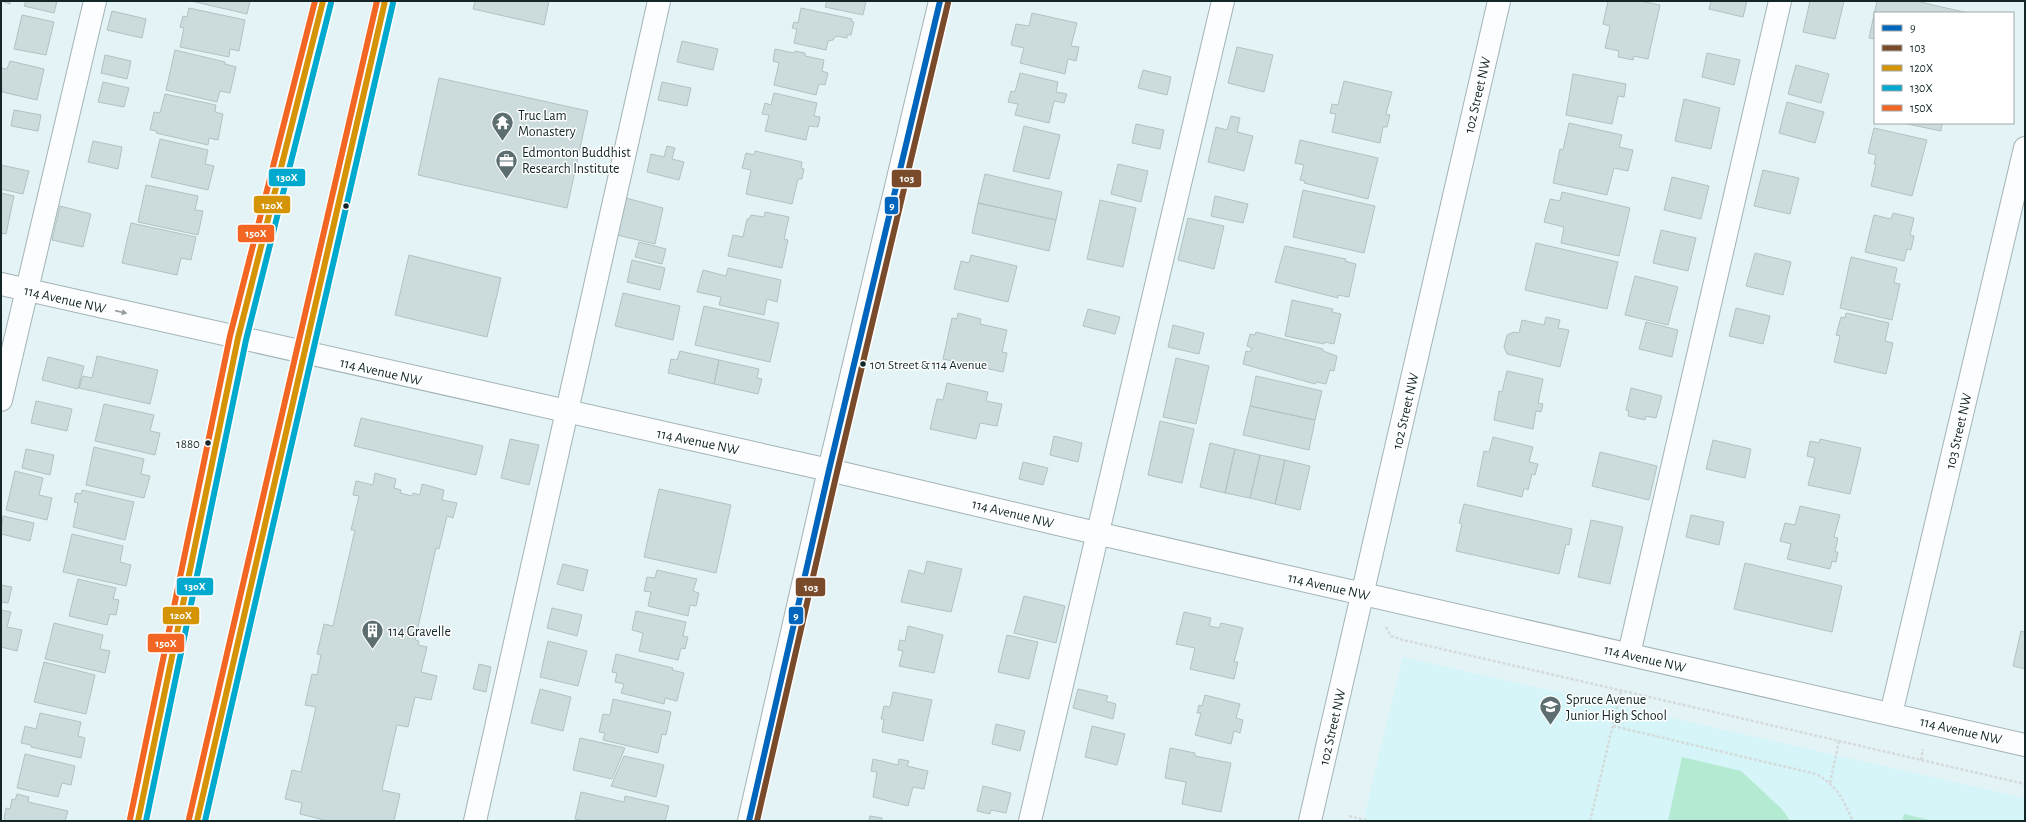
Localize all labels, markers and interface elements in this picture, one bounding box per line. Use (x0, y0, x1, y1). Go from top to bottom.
legend (1874, 12, 2014, 124)
text: 9 (1910, 22, 1916, 34)
text: 103 (1910, 42, 1925, 54)
street label: 102 Street NW (1462, 55, 1494, 135)
text: 120X (1910, 62, 1933, 74)
text: 130X (1910, 82, 1933, 94)
text: 150X (1910, 102, 1933, 114)
place label: Truc Lam Monastery (518, 109, 576, 139)
temple icon: Truc Lam Monastery (490, 110, 516, 143)
place label: Edmonton Buddhist Research Institute (522, 146, 631, 176)
office icon: Edmonton Buddhist Research Institute (493, 147, 519, 180)
line badge: 130X (268, 168, 306, 187)
line badge: 103 (891, 169, 922, 188)
text: 130X (276, 172, 298, 183)
text: 103 (900, 173, 914, 184)
line badge: 120X (253, 195, 291, 214)
line badge: 9 (884, 196, 899, 215)
text: 120X (261, 200, 283, 211)
unlabelled marker (341, 201, 351, 211)
text: 9 (889, 201, 895, 212)
line badge: 150X (237, 224, 275, 243)
text: 150X (245, 228, 267, 239)
street label: 114 Avenue NW (22, 284, 108, 316)
one-way arrow (115, 309, 127, 315)
street label: 114 Avenue NW (338, 356, 424, 388)
marker: 101 Street & 114 Avenue (858, 359, 868, 369)
place label: 101 Street & 114 Avenue (870, 359, 987, 372)
street label: 102 Street NW (1390, 371, 1422, 451)
street label: 103 Street NW (1943, 391, 1975, 471)
street label: 114 Avenue NW (655, 426, 741, 458)
place label: 1880 (176, 438, 200, 451)
marker: 1880 (203, 438, 213, 448)
street label: 114 Avenue NW (970, 497, 1056, 531)
street label: 114 Avenue NW (1286, 571, 1372, 603)
line badge: 130X (176, 577, 214, 596)
line badge: 103 (795, 577, 826, 597)
text: 130X (184, 581, 206, 592)
text: 103 (804, 582, 818, 593)
line badge: 120X (162, 606, 200, 625)
line badge: 9 (788, 606, 804, 625)
text: 120X (170, 610, 192, 621)
text: 9 (793, 611, 799, 622)
building icon: 114 Gravelle (359, 618, 385, 651)
place label: 114 Gravelle (388, 625, 451, 639)
line badge: 150X (147, 633, 185, 653)
text: 150X (155, 638, 177, 649)
street label: 114 Avenue NW (1602, 643, 1688, 675)
street label: 102 Street NW (1317, 687, 1349, 767)
place label: Spruce Avenue Junior High School (1566, 693, 1667, 723)
school or university icon: Spruce Avenue Junior High School (1537, 694, 1563, 727)
street label: 114 Avenue NW (1918, 715, 2004, 747)

